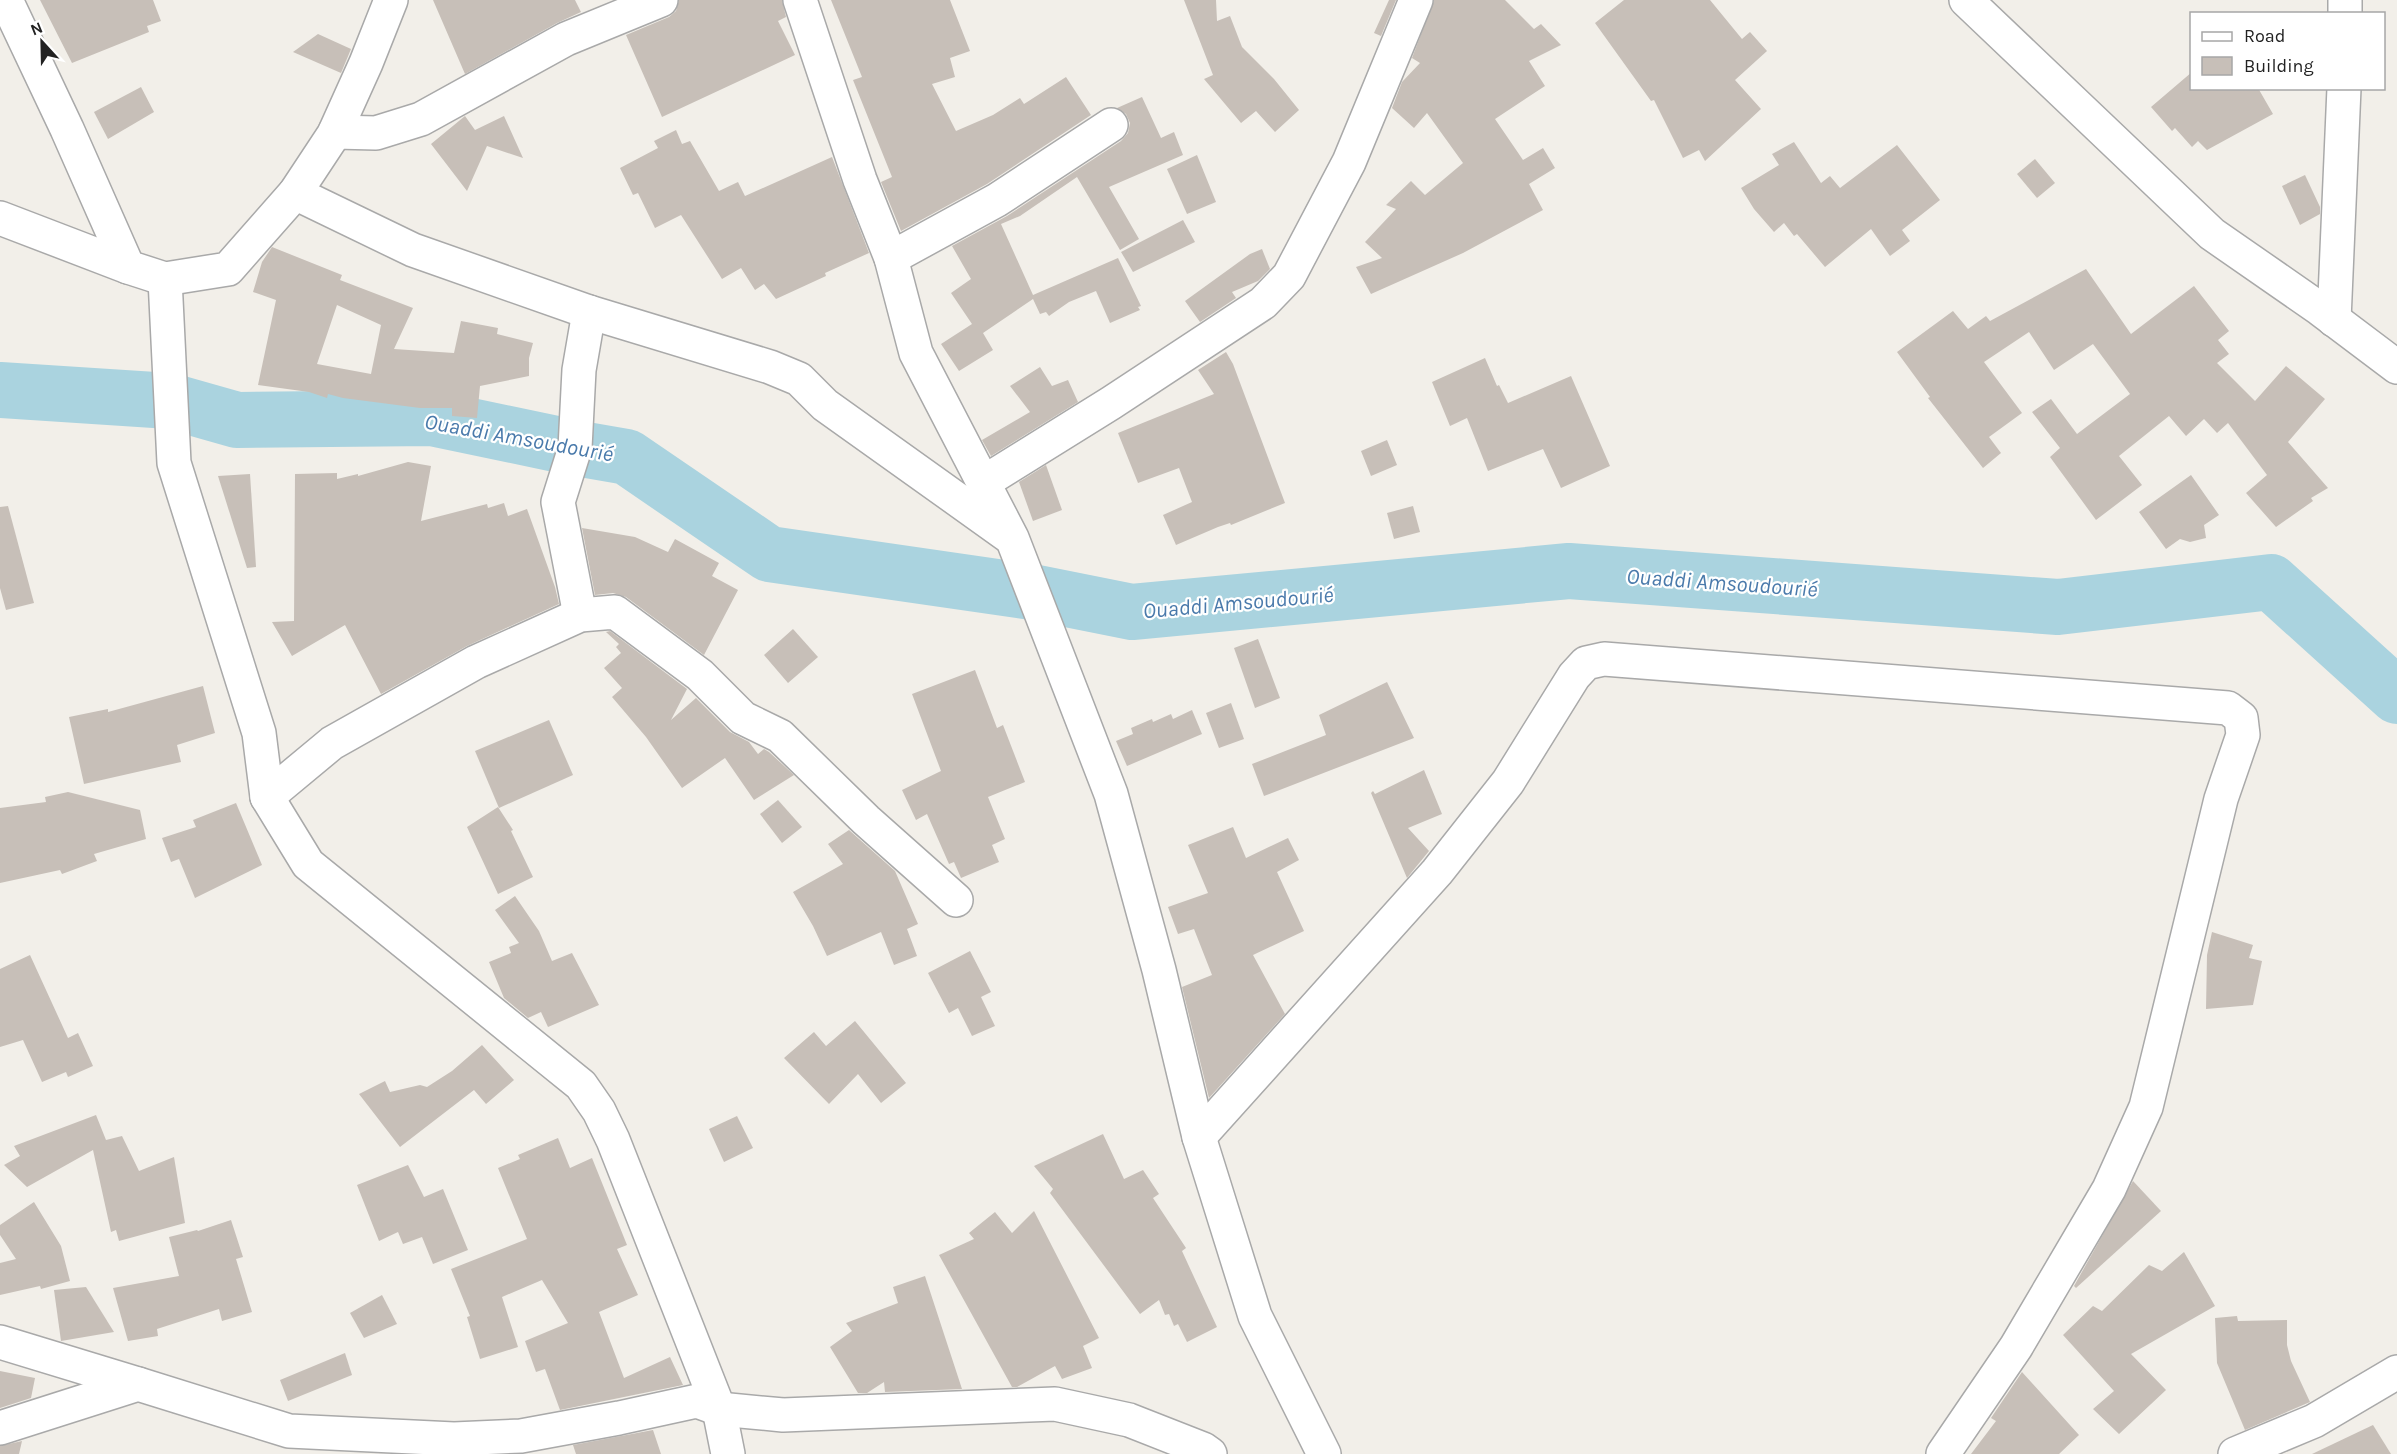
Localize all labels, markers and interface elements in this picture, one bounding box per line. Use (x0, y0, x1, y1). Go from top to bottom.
north arrow (12, 12, 72, 72)
legend (2190, 12, 2385, 90)
text: N (28, 18, 45, 40)
text: Road (2244, 25, 2285, 47)
text: Building (2244, 55, 2314, 77)
water label: Ouaddi Amsoudourié (422, 409, 615, 467)
water label: Ouaddi Amsoudourié (1626, 563, 1818, 603)
water label: Ouaddi Amsoudourié (1142, 582, 1335, 624)

